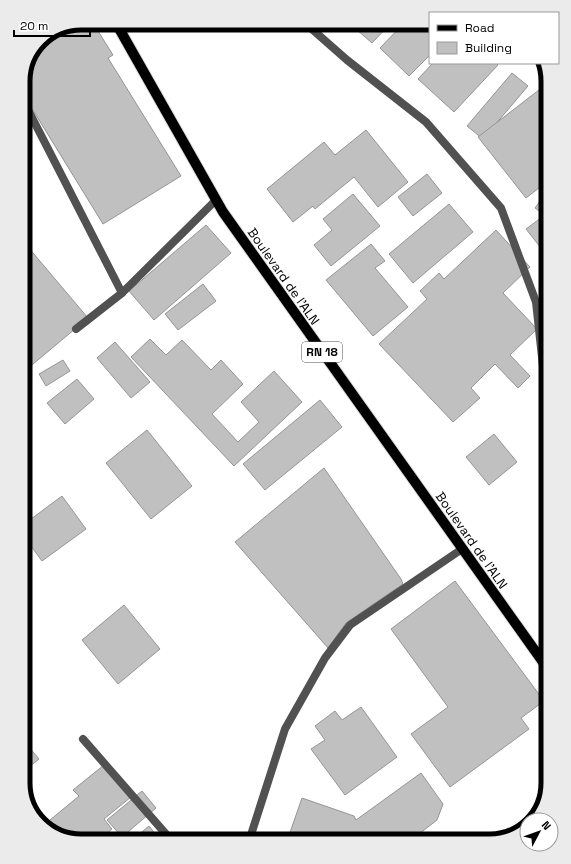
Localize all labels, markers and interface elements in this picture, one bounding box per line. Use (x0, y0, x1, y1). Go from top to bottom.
scale bar (14, 12, 90, 38)
legend (429, 12, 559, 64)
text: 20 m (20, 18, 48, 34)
text: Road (465, 20, 494, 36)
text: Building (465, 40, 512, 56)
street label: Boulevard de l'ALN (244, 225, 323, 328)
road number: RN 18 (302, 342, 342, 362)
street label: Boulevard de l'ALN (432, 489, 511, 592)
north arrow (519, 812, 559, 852)
text: N (539, 818, 554, 833)

